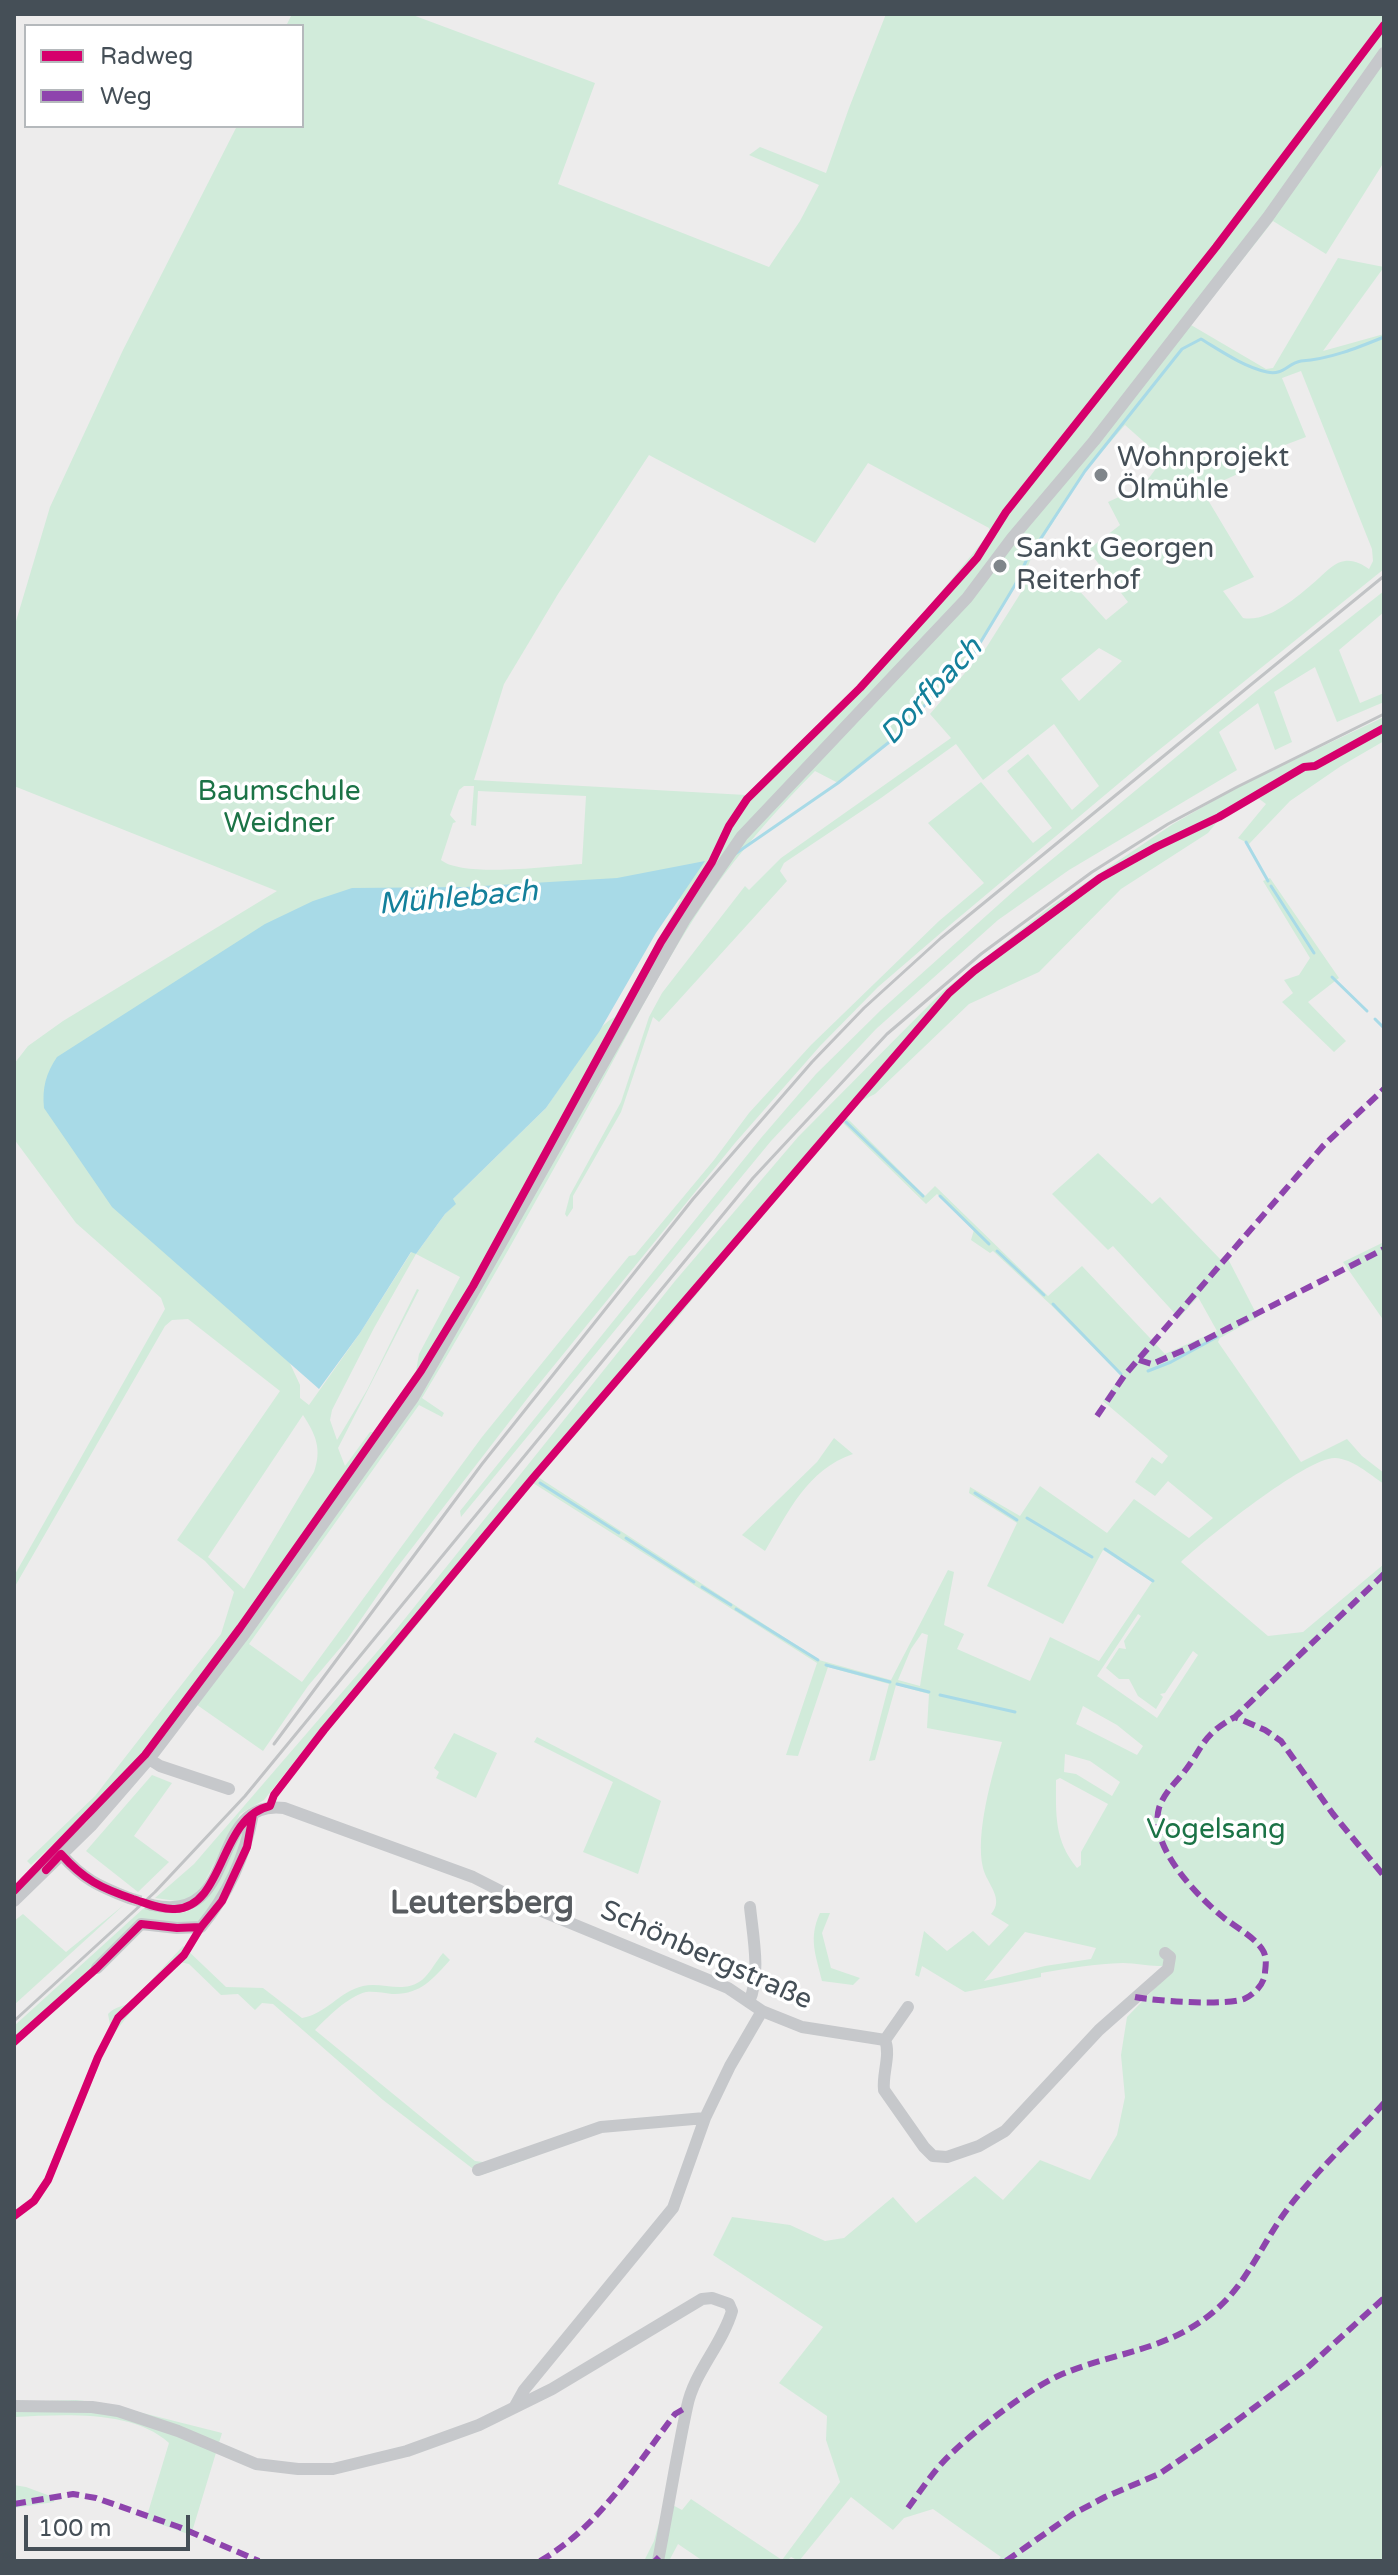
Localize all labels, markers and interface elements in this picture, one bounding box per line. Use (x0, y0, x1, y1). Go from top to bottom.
legend (24, 24, 304, 128)
text: Radweg (100, 42, 193, 71)
text: Weg (100, 82, 152, 111)
place label: Wohnprojekt Ölmühle (1117, 442, 1289, 508)
marker: Wohnprojekt Ölmühle (1092, 466, 1110, 484)
place label: Sankt Georgen Reiterhof (1016, 533, 1214, 599)
marker: Sankt Georgen Reiterhof (991, 557, 1009, 575)
water label: Dorfbach (873, 631, 991, 753)
park label: Baumschule Weidner (198, 776, 360, 842)
water label: Mühlebach (377, 874, 539, 924)
park label: Vogelsang (1146, 1814, 1286, 1848)
district label: Leutersberg (390, 1886, 574, 1924)
street label: Schönbergstraße (595, 1894, 817, 2018)
scale bar (28, 2499, 194, 2549)
text: 100 m (38, 2514, 112, 2543)

